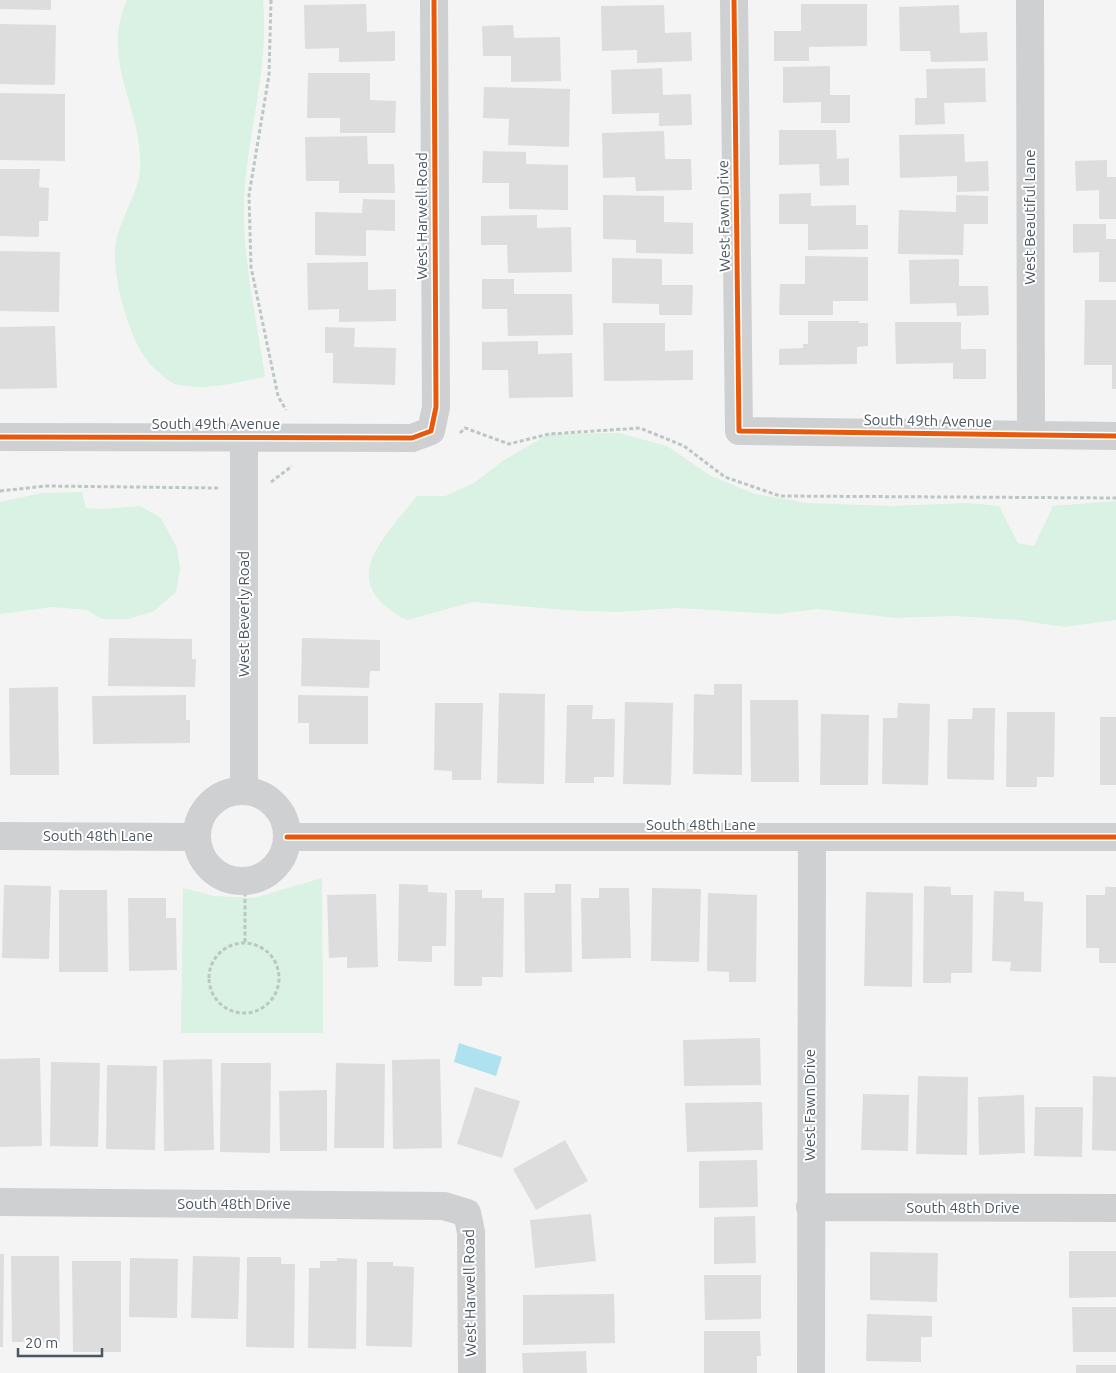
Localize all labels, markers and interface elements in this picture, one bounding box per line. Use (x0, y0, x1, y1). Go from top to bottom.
street label: West Beautiful Lane (1021, 149, 1038, 285)
street label: West Harwell Road (413, 152, 430, 280)
street label: West Fawn Drive (714, 160, 733, 272)
street label: South 49th Avenue (864, 411, 992, 430)
street label: South 49th Avenue (152, 415, 280, 432)
street label: West Beverly Road (235, 551, 252, 677)
street label: South 48th Lane (646, 816, 756, 833)
street label: South 48th Lane (43, 827, 153, 844)
street label: West Fawn Drive (801, 1049, 818, 1161)
street label: South 48th Drive (177, 1195, 291, 1212)
street label: South 48th Drive (906, 1199, 1020, 1216)
street label: West Harwell Road (460, 1229, 479, 1357)
scale bar (18, 1326, 101, 1358)
text: 20 m (25, 1334, 58, 1351)

